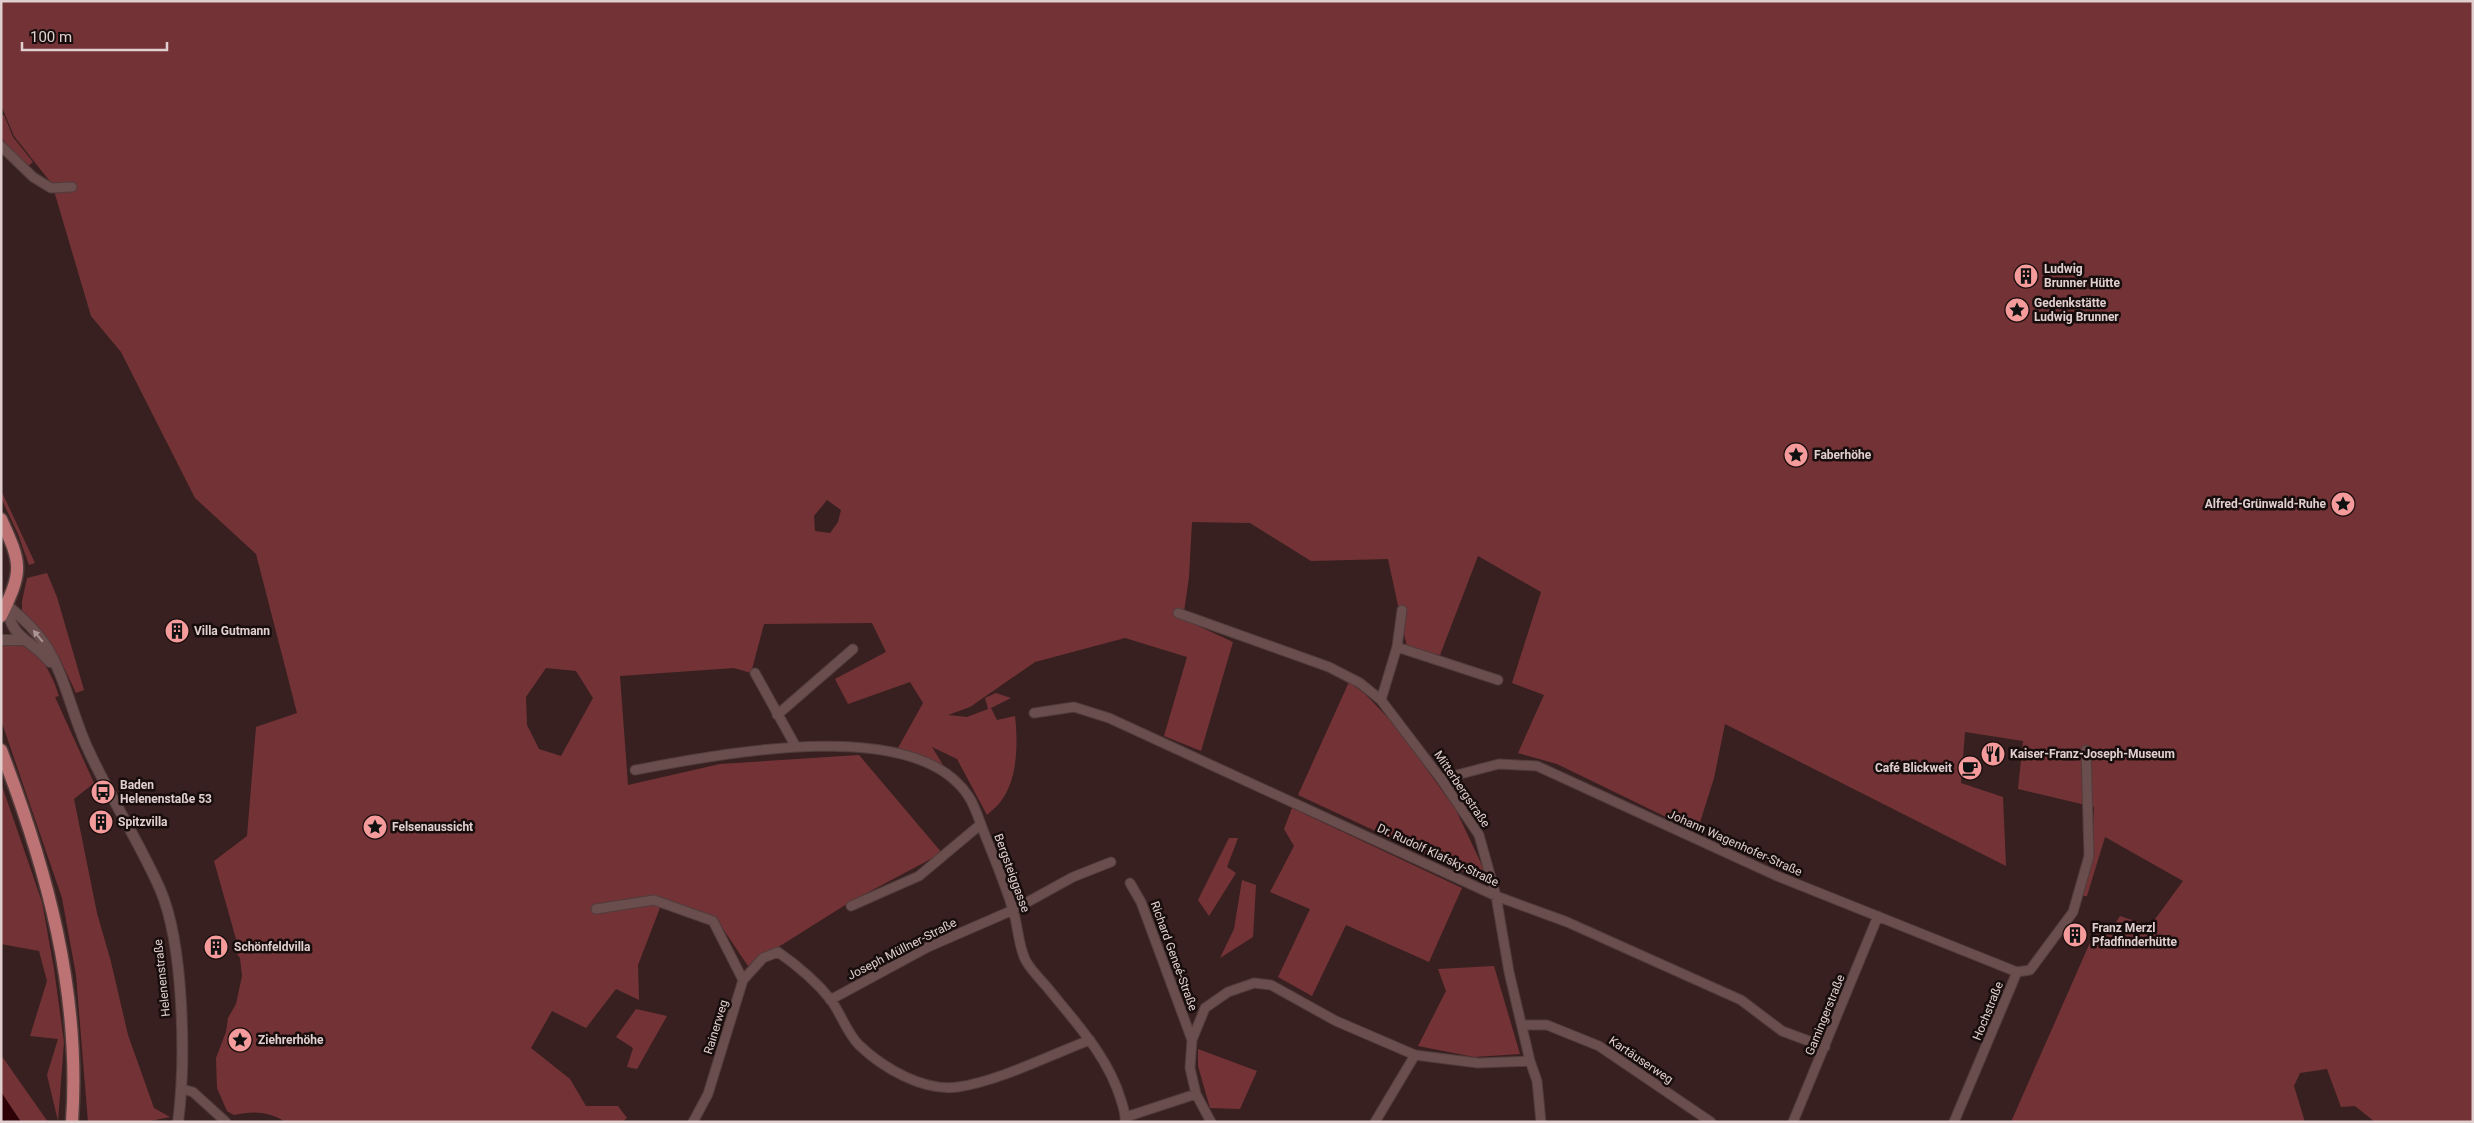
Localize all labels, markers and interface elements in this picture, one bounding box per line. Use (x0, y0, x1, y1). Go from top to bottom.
scale bar (22, 20, 168, 52)
text: 100 m (30, 28, 72, 46)
place label: Ludwig Brunner Hütte (2044, 262, 2120, 290)
building icon: Ludwig Brunner Hütte (2013, 263, 2039, 289)
place label: Gedenkstätte Ludwig Brunner (2034, 296, 2119, 324)
place icon: Gedenkstätte Ludwig Brunner (2004, 297, 2030, 323)
place icon: Faberhöhe (1783, 442, 1809, 468)
place label: Faberhöhe (1814, 448, 1872, 462)
place icon: Alfred-Grünwald-Ruhe (2330, 491, 2356, 517)
place label: Alfred-Grünwald-Ruhe (2205, 497, 2327, 511)
building icon: Villa Gutmann (164, 618, 190, 644)
place label: Villa Gutmann (194, 624, 270, 638)
one-way arrow (33, 630, 44, 642)
restaurant icon: Kaiser-Franz-Joseph-Museum (1980, 741, 2006, 767)
place label: Kaiser-Franz-Joseph-Museum (2010, 747, 2175, 761)
street label: Mitterbergstraße (1431, 748, 1493, 830)
cafe icon: Café Blickweit (1957, 755, 1983, 781)
place label: Café Blickweit (1875, 761, 1952, 775)
place label: Baden Helenenstaße 53 (120, 778, 212, 806)
bus stop icon: Baden Helenenstaße 53 (90, 779, 116, 805)
street label: Johann Wagenhofer-Straße (1666, 807, 1804, 879)
building icon: Spitzvilla (88, 809, 114, 835)
place icon: Felsenaussicht (362, 814, 388, 840)
place label: Spitzvilla (118, 815, 168, 829)
place label: Felsenaussicht (392, 820, 473, 834)
street label: Dr. Rudolf Klafsky-Straße (1375, 821, 1501, 889)
street label: Bergsteiggasse (991, 832, 1033, 914)
street label: Richard Geneé-Straße (1148, 899, 1200, 1013)
street label: Joseph Müllner-Straße (845, 915, 959, 983)
place label: Franz Merzl Pfadfinderhütte (2092, 921, 2177, 949)
building icon: Franz Merzl Pfadfinderhütte (2062, 922, 2088, 948)
building icon: Schönfeldvilla (203, 934, 229, 960)
street label: Helenenstraße (151, 939, 173, 1017)
place label: Schönfeldvilla (234, 940, 311, 954)
street label: Gamingerstraße (1802, 973, 1848, 1057)
street label: Hochstraße (1970, 980, 2006, 1042)
street label: Rainerweg (701, 998, 731, 1056)
place icon: Ziehrerhöhe (227, 1027, 253, 1053)
place label: Ziehrerhöhe (258, 1033, 324, 1047)
street label: Kartäuserweg (1606, 1033, 1676, 1087)

